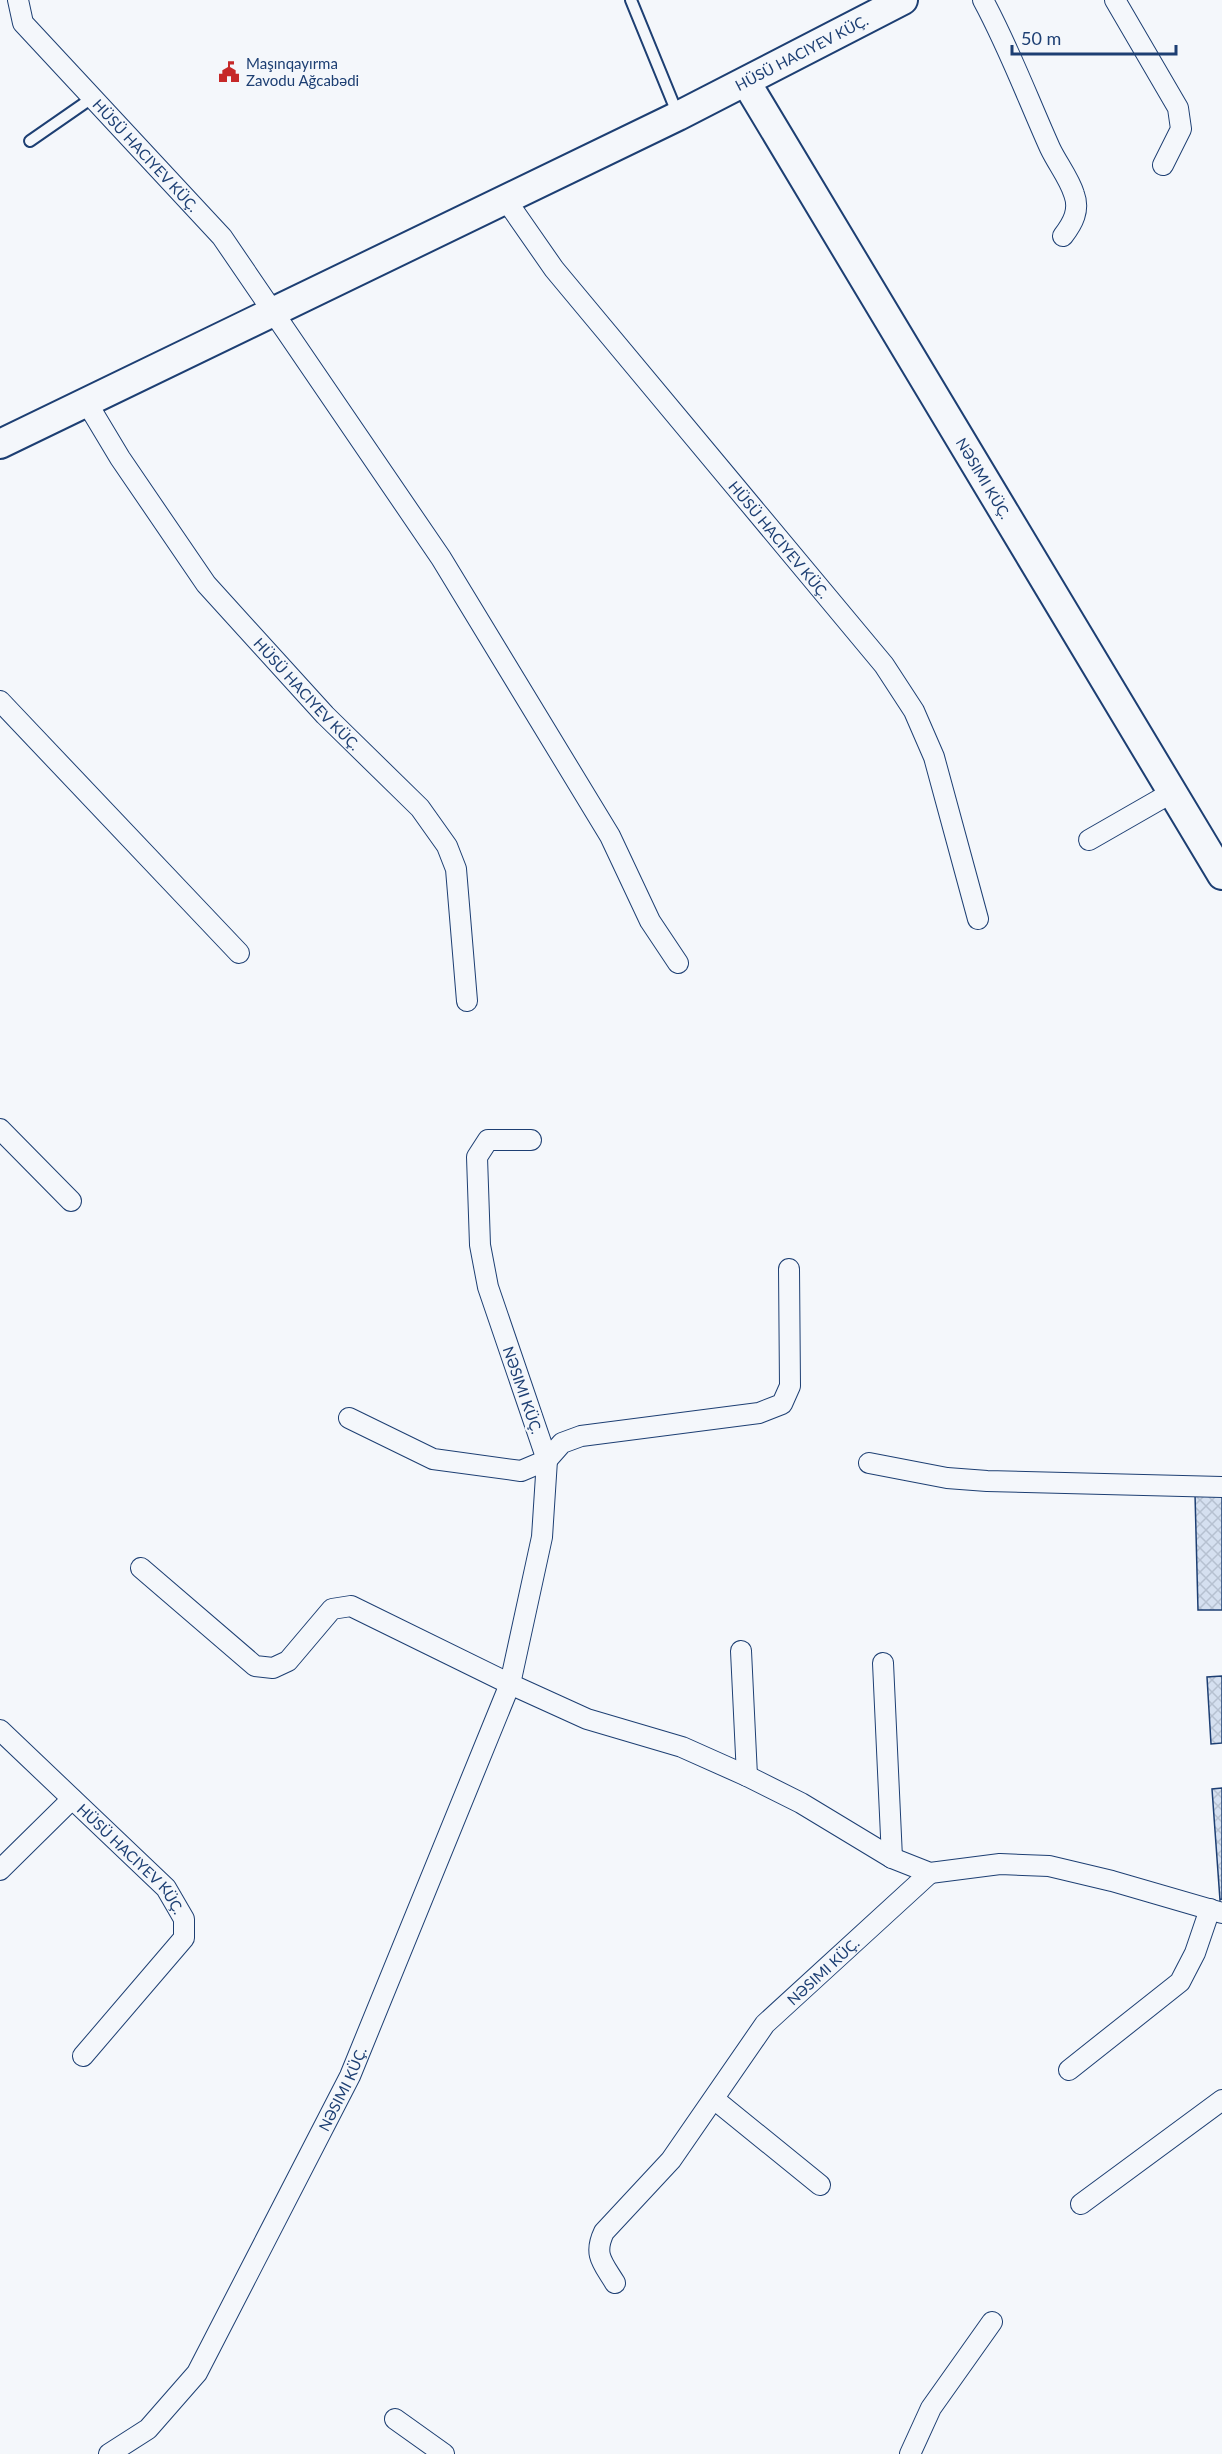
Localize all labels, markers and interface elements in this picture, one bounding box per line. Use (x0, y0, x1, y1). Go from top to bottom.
street label: HÜSÜ HACIYEV KÜÇ. (732, 11, 871, 94)
scale bar (1012, 18, 1176, 56)
text: 50 m (1021, 27, 1061, 49)
place label: Maşınqayırma Zavodu Ağcabədi (246, 54, 359, 89)
public building icon: Maşınqayırma Zavodu Ağcabədi (217, 60, 241, 84)
street label: HÜSÜ HACIYEV KÜÇ. (89, 95, 203, 215)
street label: NƏSIMI KÜÇ. (953, 434, 1015, 522)
street label: HÜSÜ HACIYEV KÜÇ. (725, 477, 833, 602)
street label: HÜSÜ HACIYEV KÜÇ. (250, 634, 364, 754)
street label: NƏSIMI KÜÇ. (500, 1344, 546, 1436)
street label: HÜSÜ HACIYEV KÜÇ. (74, 1800, 188, 1917)
street label: NƏSIMI KÜÇ. (783, 1934, 863, 2008)
street label: NƏSIMI KÜÇ. (314, 2044, 370, 2134)

